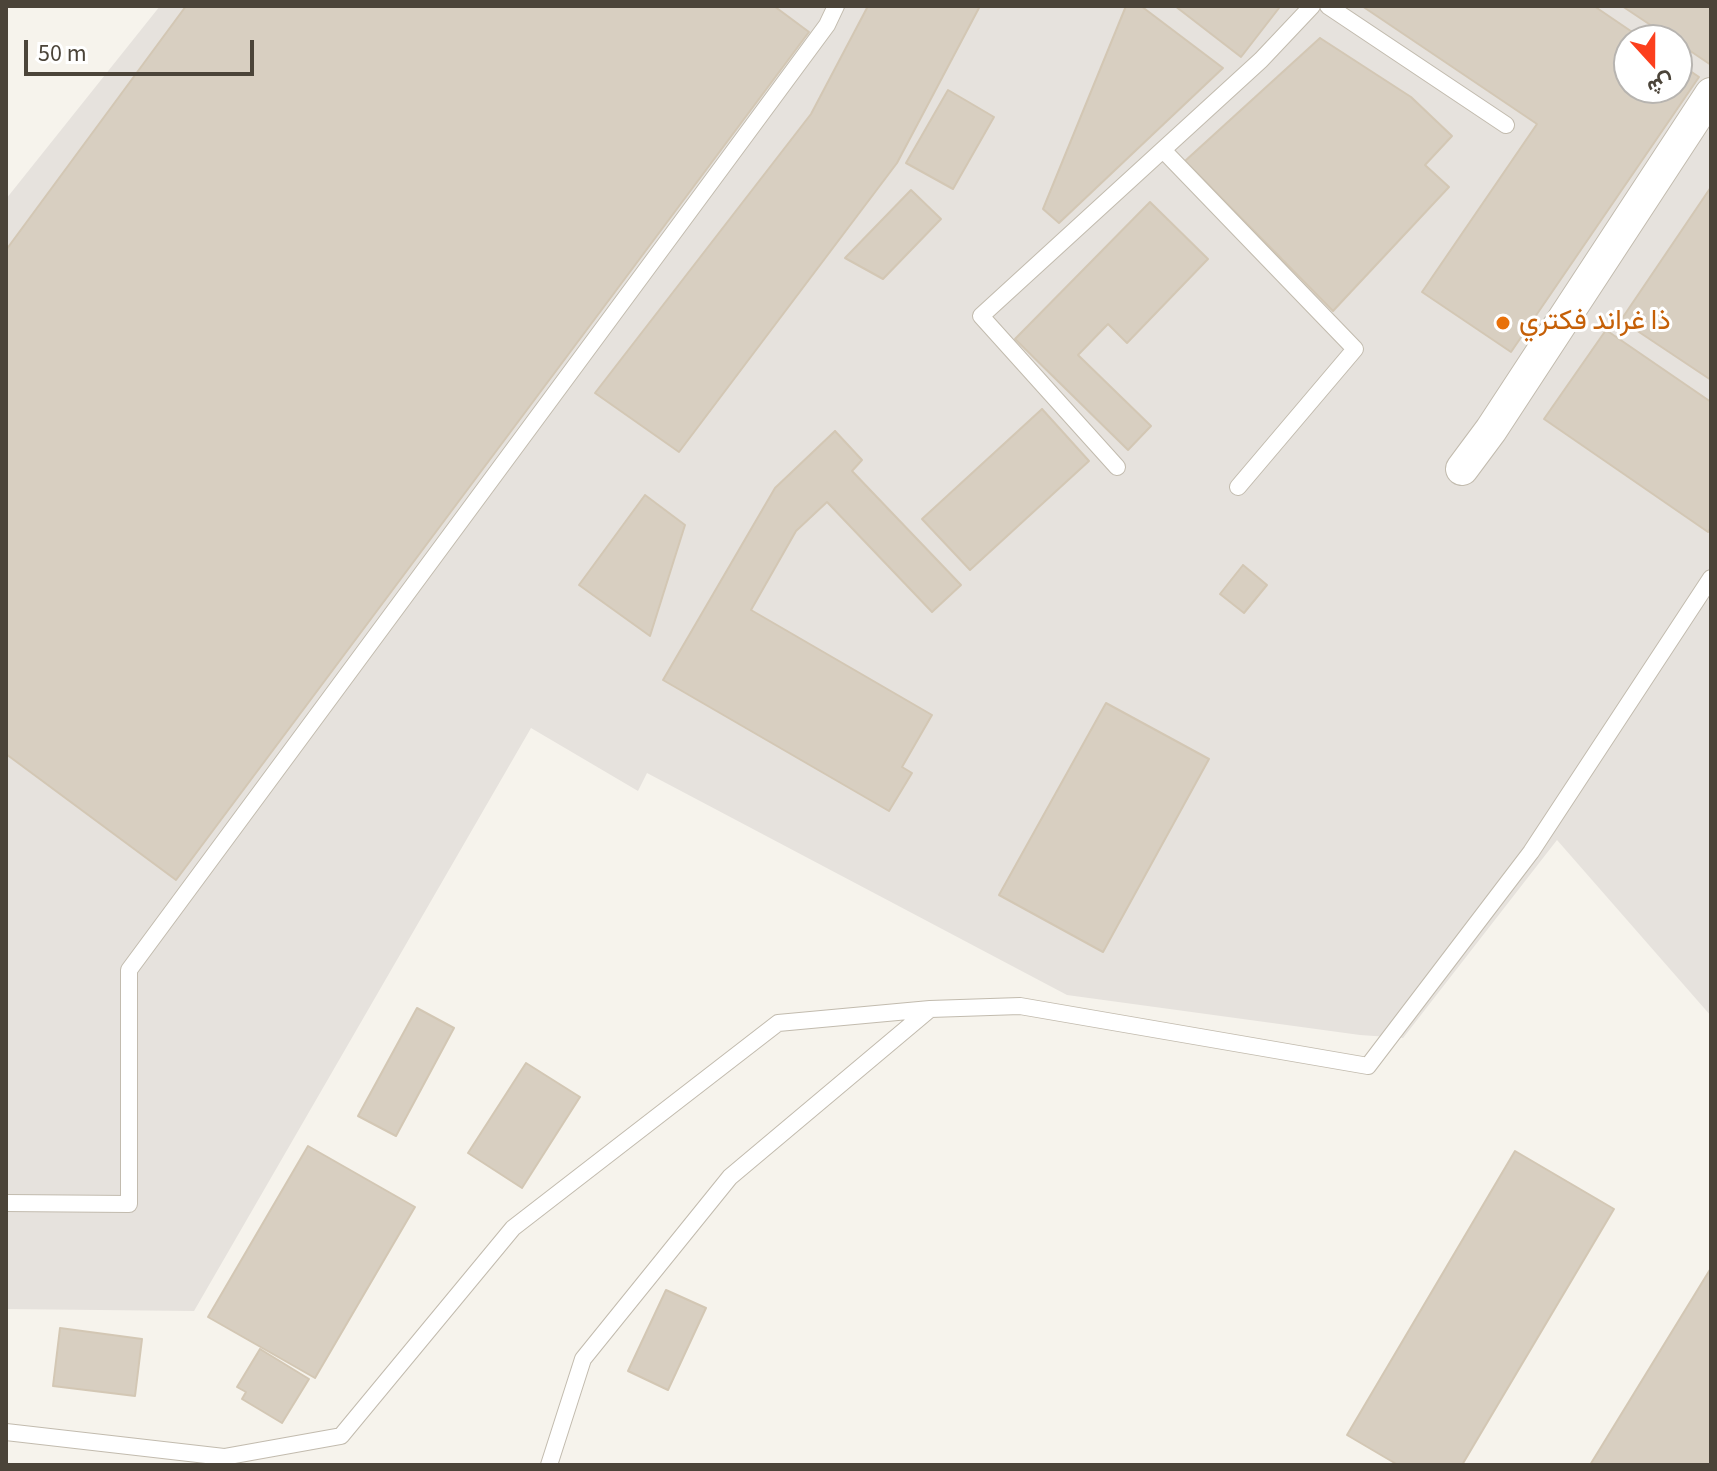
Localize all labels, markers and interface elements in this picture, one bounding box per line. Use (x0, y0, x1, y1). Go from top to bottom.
scale bar (28, 24, 258, 74)
north arrow (1613, 24, 1693, 104)
text: 50 m (38, 36, 87, 71)
text: ش (1643, 65, 1679, 104)
place label: ذا غراند فكتري (1519, 306, 1671, 340)
marker: ذا غراند فكتري (1494, 314, 1512, 332)

